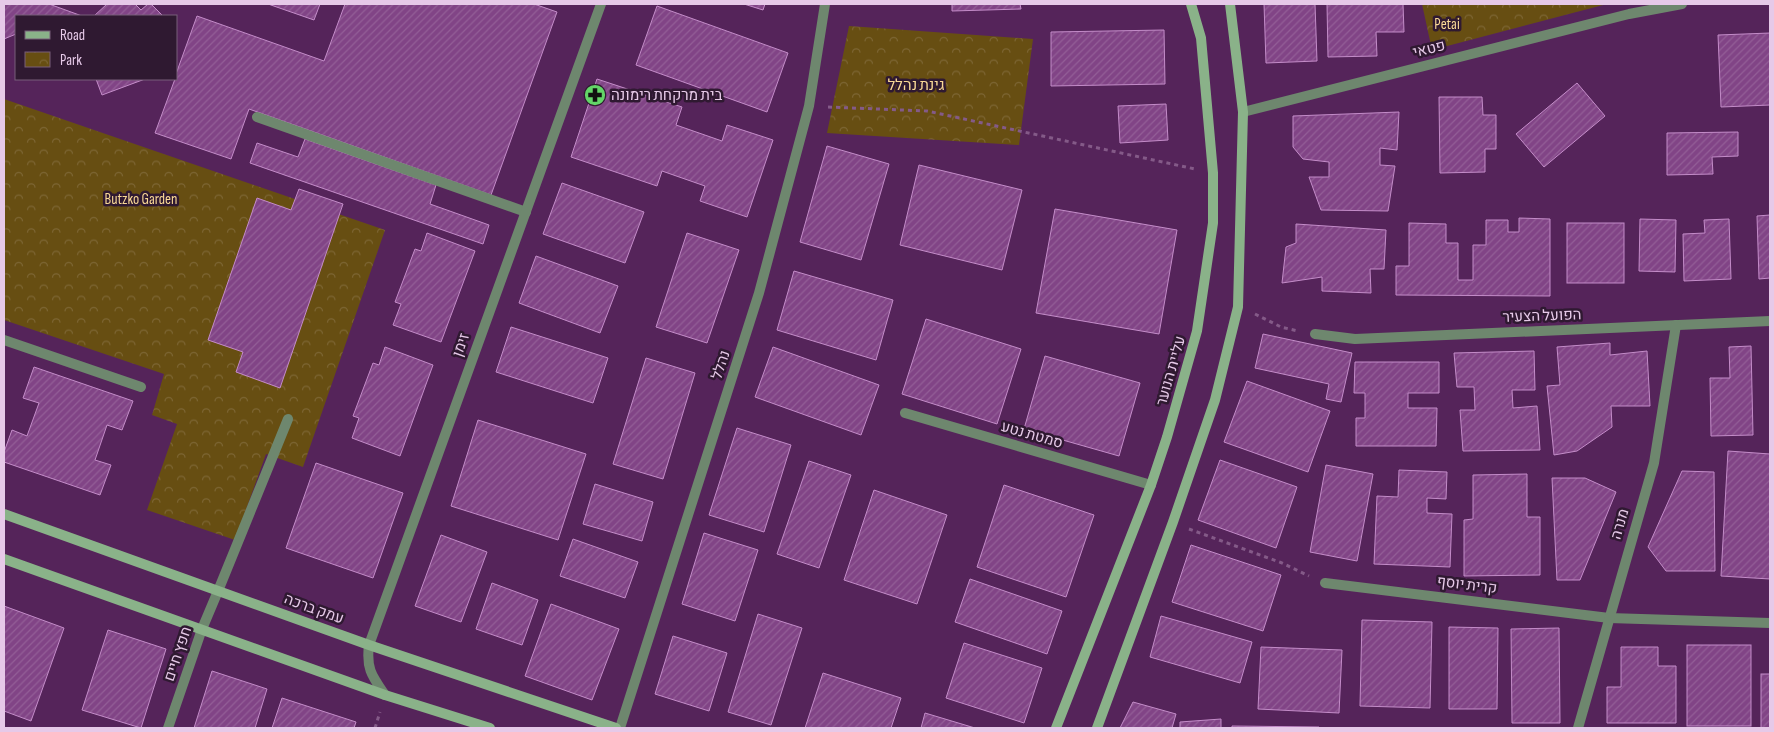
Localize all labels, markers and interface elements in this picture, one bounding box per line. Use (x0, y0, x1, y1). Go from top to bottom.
legend (15, 15, 178, 80)
park label: Petai (1434, 15, 1460, 34)
text: Road (60, 26, 85, 45)
street label: פטאי (1411, 36, 1447, 62)
text: Park (60, 51, 82, 70)
park label: גינת נהלל (887, 76, 945, 95)
pharmacy icon: בית מרקחת רימונה (583, 83, 607, 107)
place label: בית מרקחת רימונה (611, 86, 722, 105)
park label: Butzko Garden (104, 190, 178, 209)
street label: הפועל הצעיר (1502, 305, 1582, 327)
street label: זימן (448, 331, 474, 359)
street label: עליית הנוער (1152, 334, 1190, 408)
street label: נהלל (707, 348, 735, 382)
street label: סמטת נטע (999, 417, 1065, 453)
street label: מנרה (1607, 506, 1633, 542)
street label: קרית יוסף (1436, 572, 1498, 598)
street label: עמק ברכה (282, 589, 346, 629)
street label: חפץ חיים (160, 624, 196, 684)

